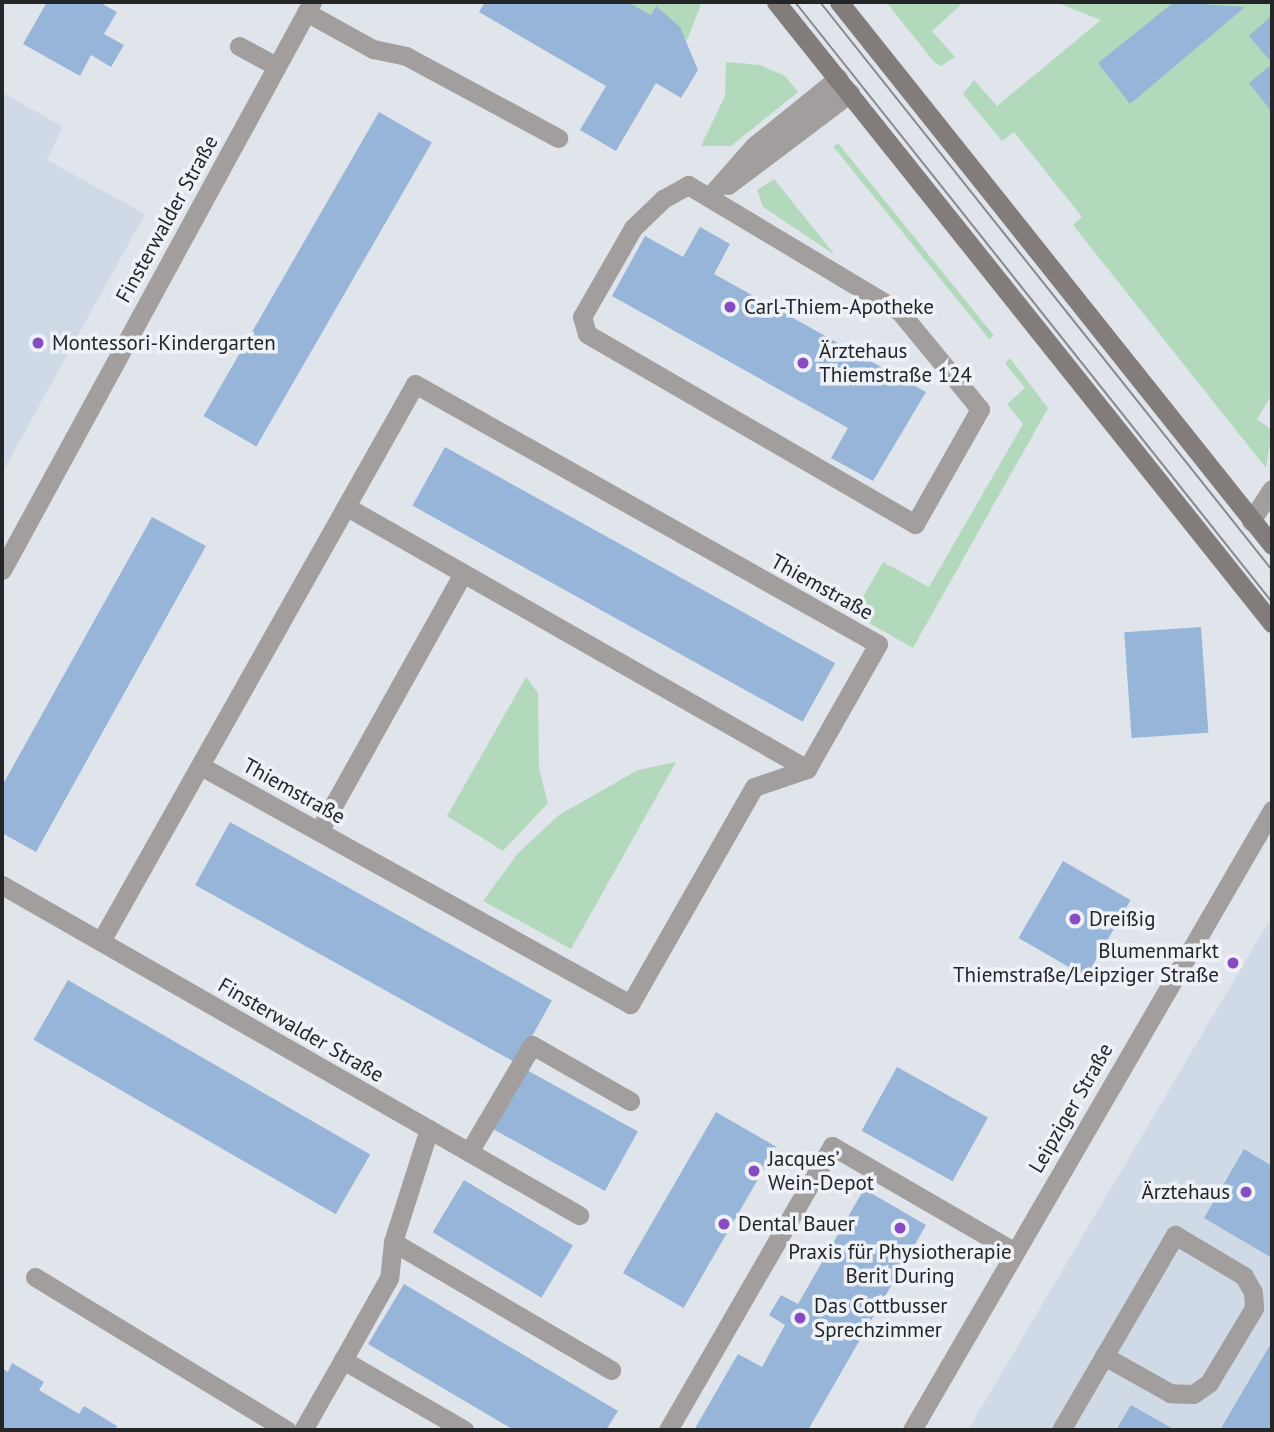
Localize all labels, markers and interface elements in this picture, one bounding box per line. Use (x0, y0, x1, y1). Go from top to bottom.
street label: Finsterwalder Straße (111, 131, 223, 307)
place label: Carl-Thiem-Apotheke (744, 294, 934, 320)
marker: Carl-Thiem-Apotheke (722, 299, 738, 315)
place label: Montessori-Kindergarten (52, 330, 276, 356)
marker: Montessori-Kindergarten (30, 335, 46, 351)
place label: Ärztehaus Thiemstraße 124 (819, 338, 972, 388)
marker: Ärztehaus Thiemstraße 124 (793, 353, 813, 373)
street label: Thiemstraße (766, 549, 878, 625)
street label: Thiemstraße (238, 753, 350, 829)
place label: Dreißig (1089, 906, 1156, 932)
marker: Dreißig (1067, 911, 1083, 927)
place label: Blumenmarkt Thiemstraße/Leipziger Straße (953, 938, 1219, 988)
marker: Blumenmarkt Thiemstraße/Leipziger Straße (1225, 955, 1241, 971)
street label: Finsterwalder Straße (214, 972, 388, 1088)
street label: Leipziger Straße (1024, 1039, 1118, 1177)
place label: Jacques’ Wein-Depot (768, 1146, 874, 1196)
marker: Jacques’ Wein-Depot (746, 1163, 762, 1179)
place label: Ärztehaus (1142, 1179, 1230, 1205)
marker: Ärztehaus (1236, 1182, 1256, 1202)
place label: Dental Bauer (738, 1211, 855, 1237)
marker: Dental Bauer (716, 1216, 732, 1232)
marker: Praxis für Physiotherapie Berit During (892, 1220, 908, 1236)
place label: Praxis für Physiotherapie Berit During (788, 1239, 1012, 1289)
place label: Das Cottbusser Sprechzimmer (814, 1293, 947, 1343)
marker: Das Cottbusser Sprechzimmer (792, 1310, 808, 1326)

